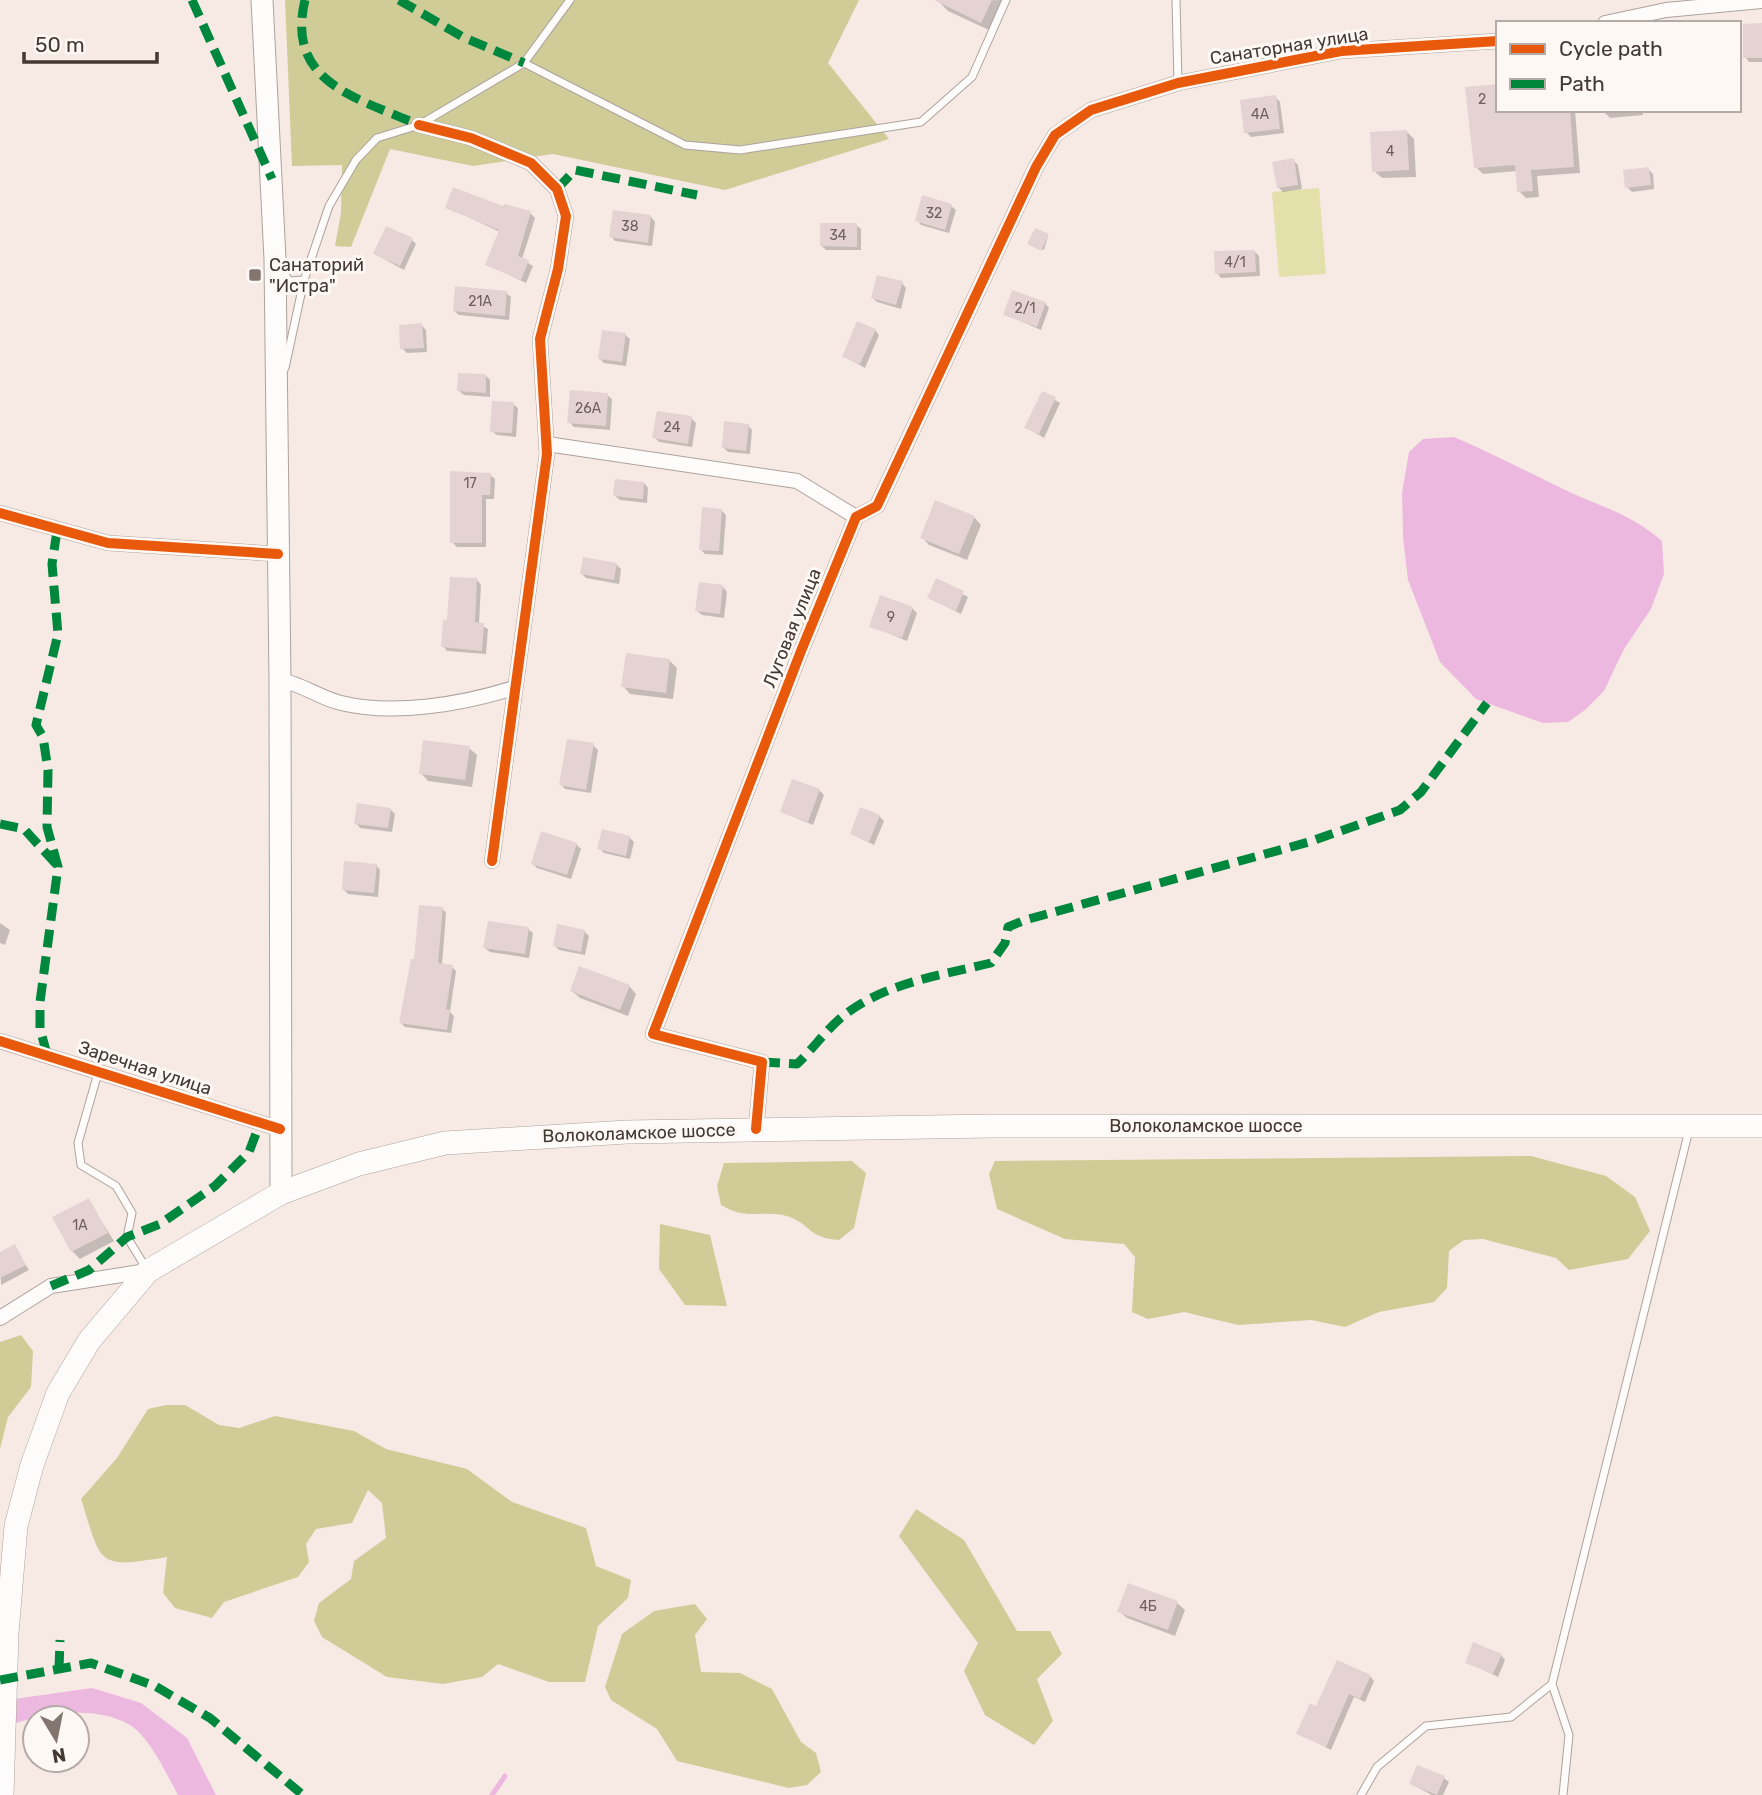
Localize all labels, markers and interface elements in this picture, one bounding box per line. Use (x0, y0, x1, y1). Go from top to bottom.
scale bar (24, 21, 158, 65)
legend (1496, 21, 1741, 112)
street label: Санаторная улица (1208, 23, 1370, 69)
text: 50 m (35, 32, 85, 57)
text: Cycle path (1559, 36, 1663, 61)
text: Path (1559, 71, 1605, 96)
house number: 2 (1478, 91, 1486, 108)
house number: 4А (1251, 106, 1270, 123)
house number: 4 (1386, 143, 1395, 160)
house number: 32 (926, 205, 942, 222)
house number: 38 (621, 218, 639, 235)
house number: 34 (829, 227, 847, 244)
place label: Санаторий "Истра" (269, 254, 364, 297)
house number: 4/1 (1224, 254, 1246, 271)
marker: Санаторий "Истра" (247, 267, 263, 283)
house number: 21А (468, 293, 492, 310)
house number: 2/1 (1015, 300, 1035, 317)
house number: 26А (575, 400, 602, 417)
house number: 24 (664, 419, 681, 436)
house number: 17 (463, 475, 477, 492)
street label: Луговая улица (758, 565, 826, 691)
house number: 9 (887, 609, 895, 626)
street label: Заречная улица (76, 1036, 214, 1100)
street label: Волоколамское шоссе (1109, 1115, 1303, 1137)
street label: Волоколамское шоссе (542, 1119, 736, 1147)
house number: 1А (72, 1217, 88, 1234)
house number: 4Б (1139, 1598, 1157, 1615)
north arrow (21, 1704, 91, 1774)
text: N (50, 1743, 68, 1768)

